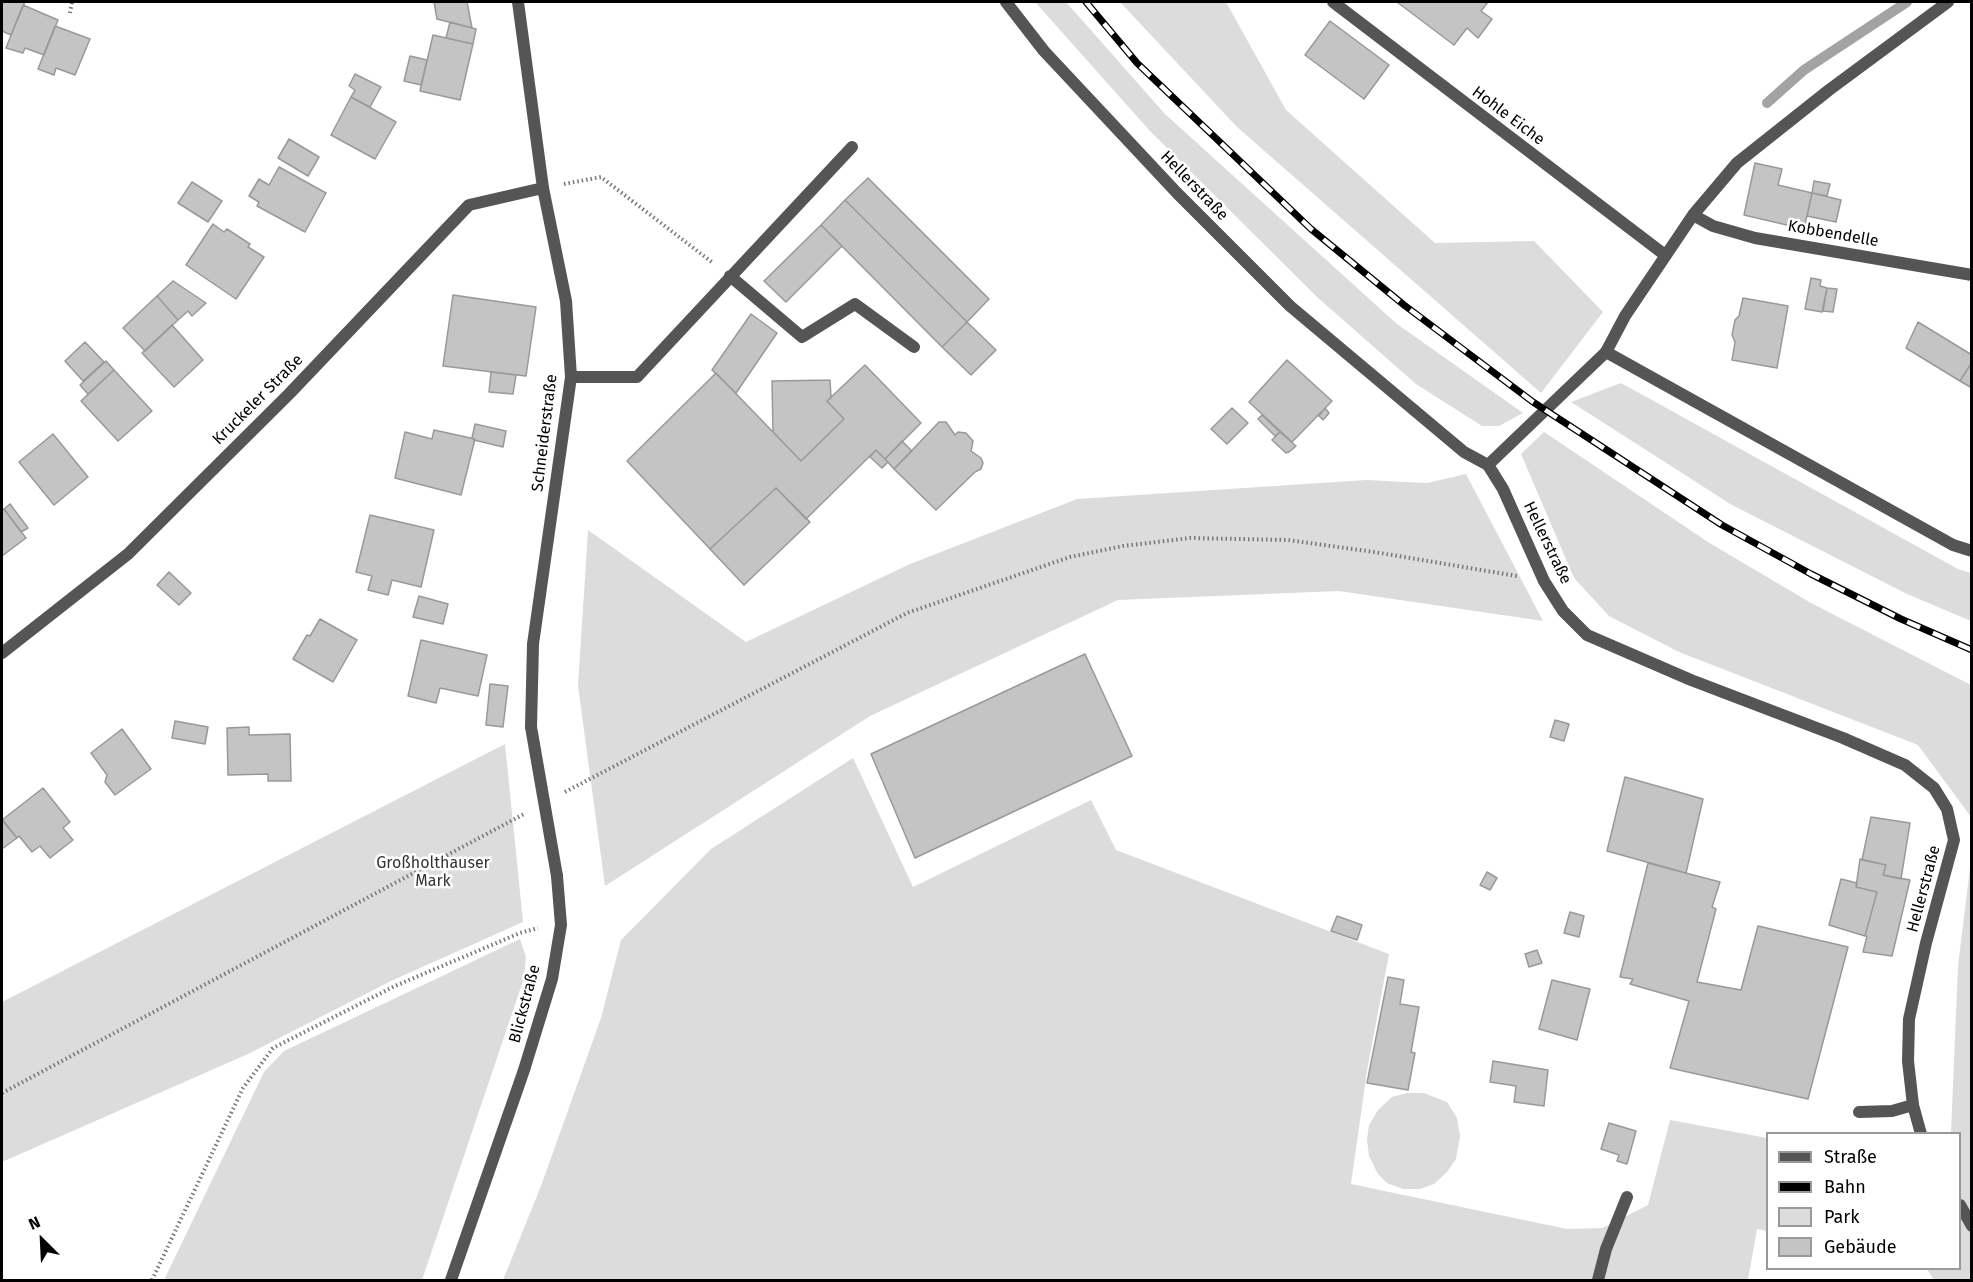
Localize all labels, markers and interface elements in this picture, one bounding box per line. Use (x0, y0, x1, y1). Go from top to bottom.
street label: Hohle Eiche (1468, 82, 1548, 150)
street label: Hellerstraße (1156, 147, 1232, 225)
street label: Kobbendelle (1786, 217, 1880, 251)
street label: Kruckeler Straße (209, 351, 307, 449)
street label: Schneiderstraße (528, 373, 562, 493)
street label: Hellerstraße (1519, 499, 1575, 587)
street label: Hellerstraße (1903, 843, 1945, 935)
park label: Großholthauser Mark (376, 854, 490, 892)
street label: Blickstraße (505, 963, 545, 1045)
legend (1766, 1132, 1961, 1270)
text: Straße (1824, 1146, 1877, 1168)
text: Bahn (1824, 1176, 1866, 1198)
text: Park (1824, 1206, 1859, 1228)
north arrow (12, 1210, 72, 1270)
text: N (26, 1212, 43, 1234)
text: Gebäude (1824, 1236, 1897, 1258)

